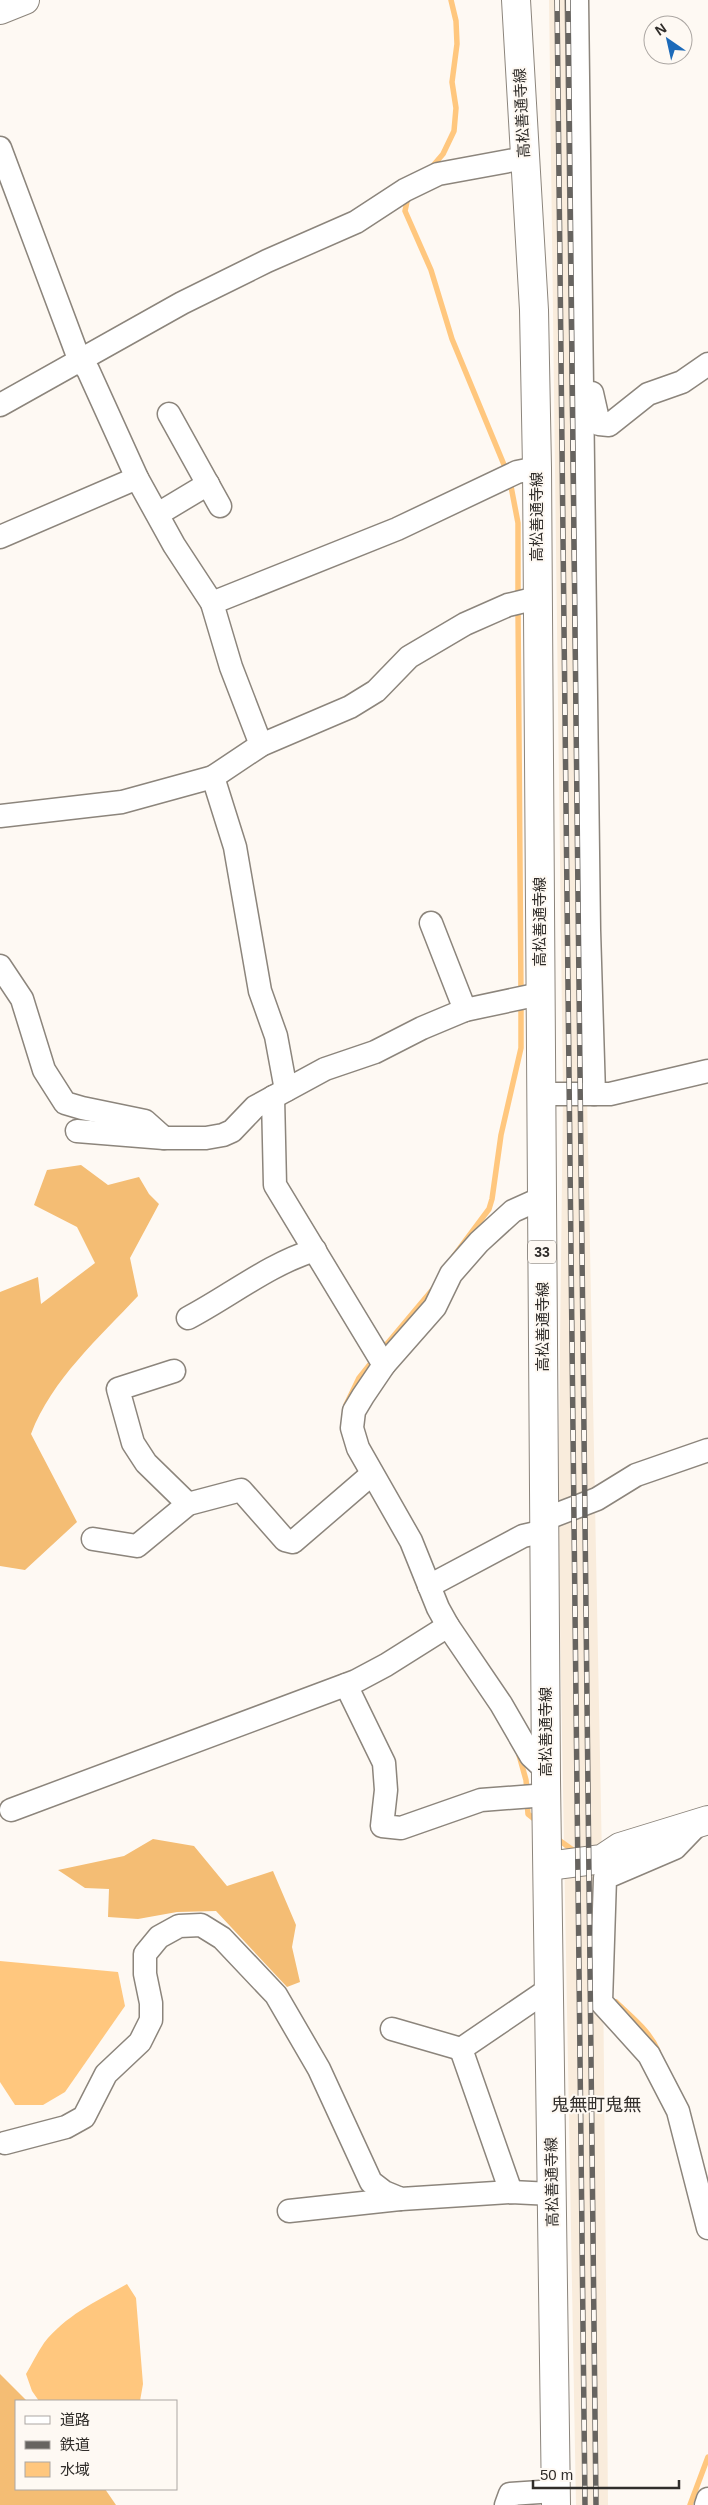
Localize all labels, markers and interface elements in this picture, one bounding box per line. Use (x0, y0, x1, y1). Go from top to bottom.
north arrow (643, 15, 693, 65)
text: N (652, 20, 669, 39)
street label: 高松善通寺線 (511, 68, 532, 158)
street label: 高松善通寺線 (528, 472, 545, 562)
street label: 高松善通寺線 (531, 877, 548, 967)
road number: 33 (528, 1240, 556, 1264)
street label: 高松善通寺線 (534, 1282, 551, 1372)
street label: 高松善通寺線 (537, 1687, 554, 1777)
district label: 鬼無町鬼無 (551, 2095, 641, 2115)
street label: 高松善通寺線 (542, 2137, 561, 2227)
legend (15, 2400, 178, 2490)
text: 道路 (60, 2411, 90, 2428)
text: 鉄道 (60, 2436, 90, 2453)
scale bar (533, 2458, 679, 2490)
text: 水域 (60, 2461, 90, 2478)
text: 50 m (540, 2466, 573, 2483)

